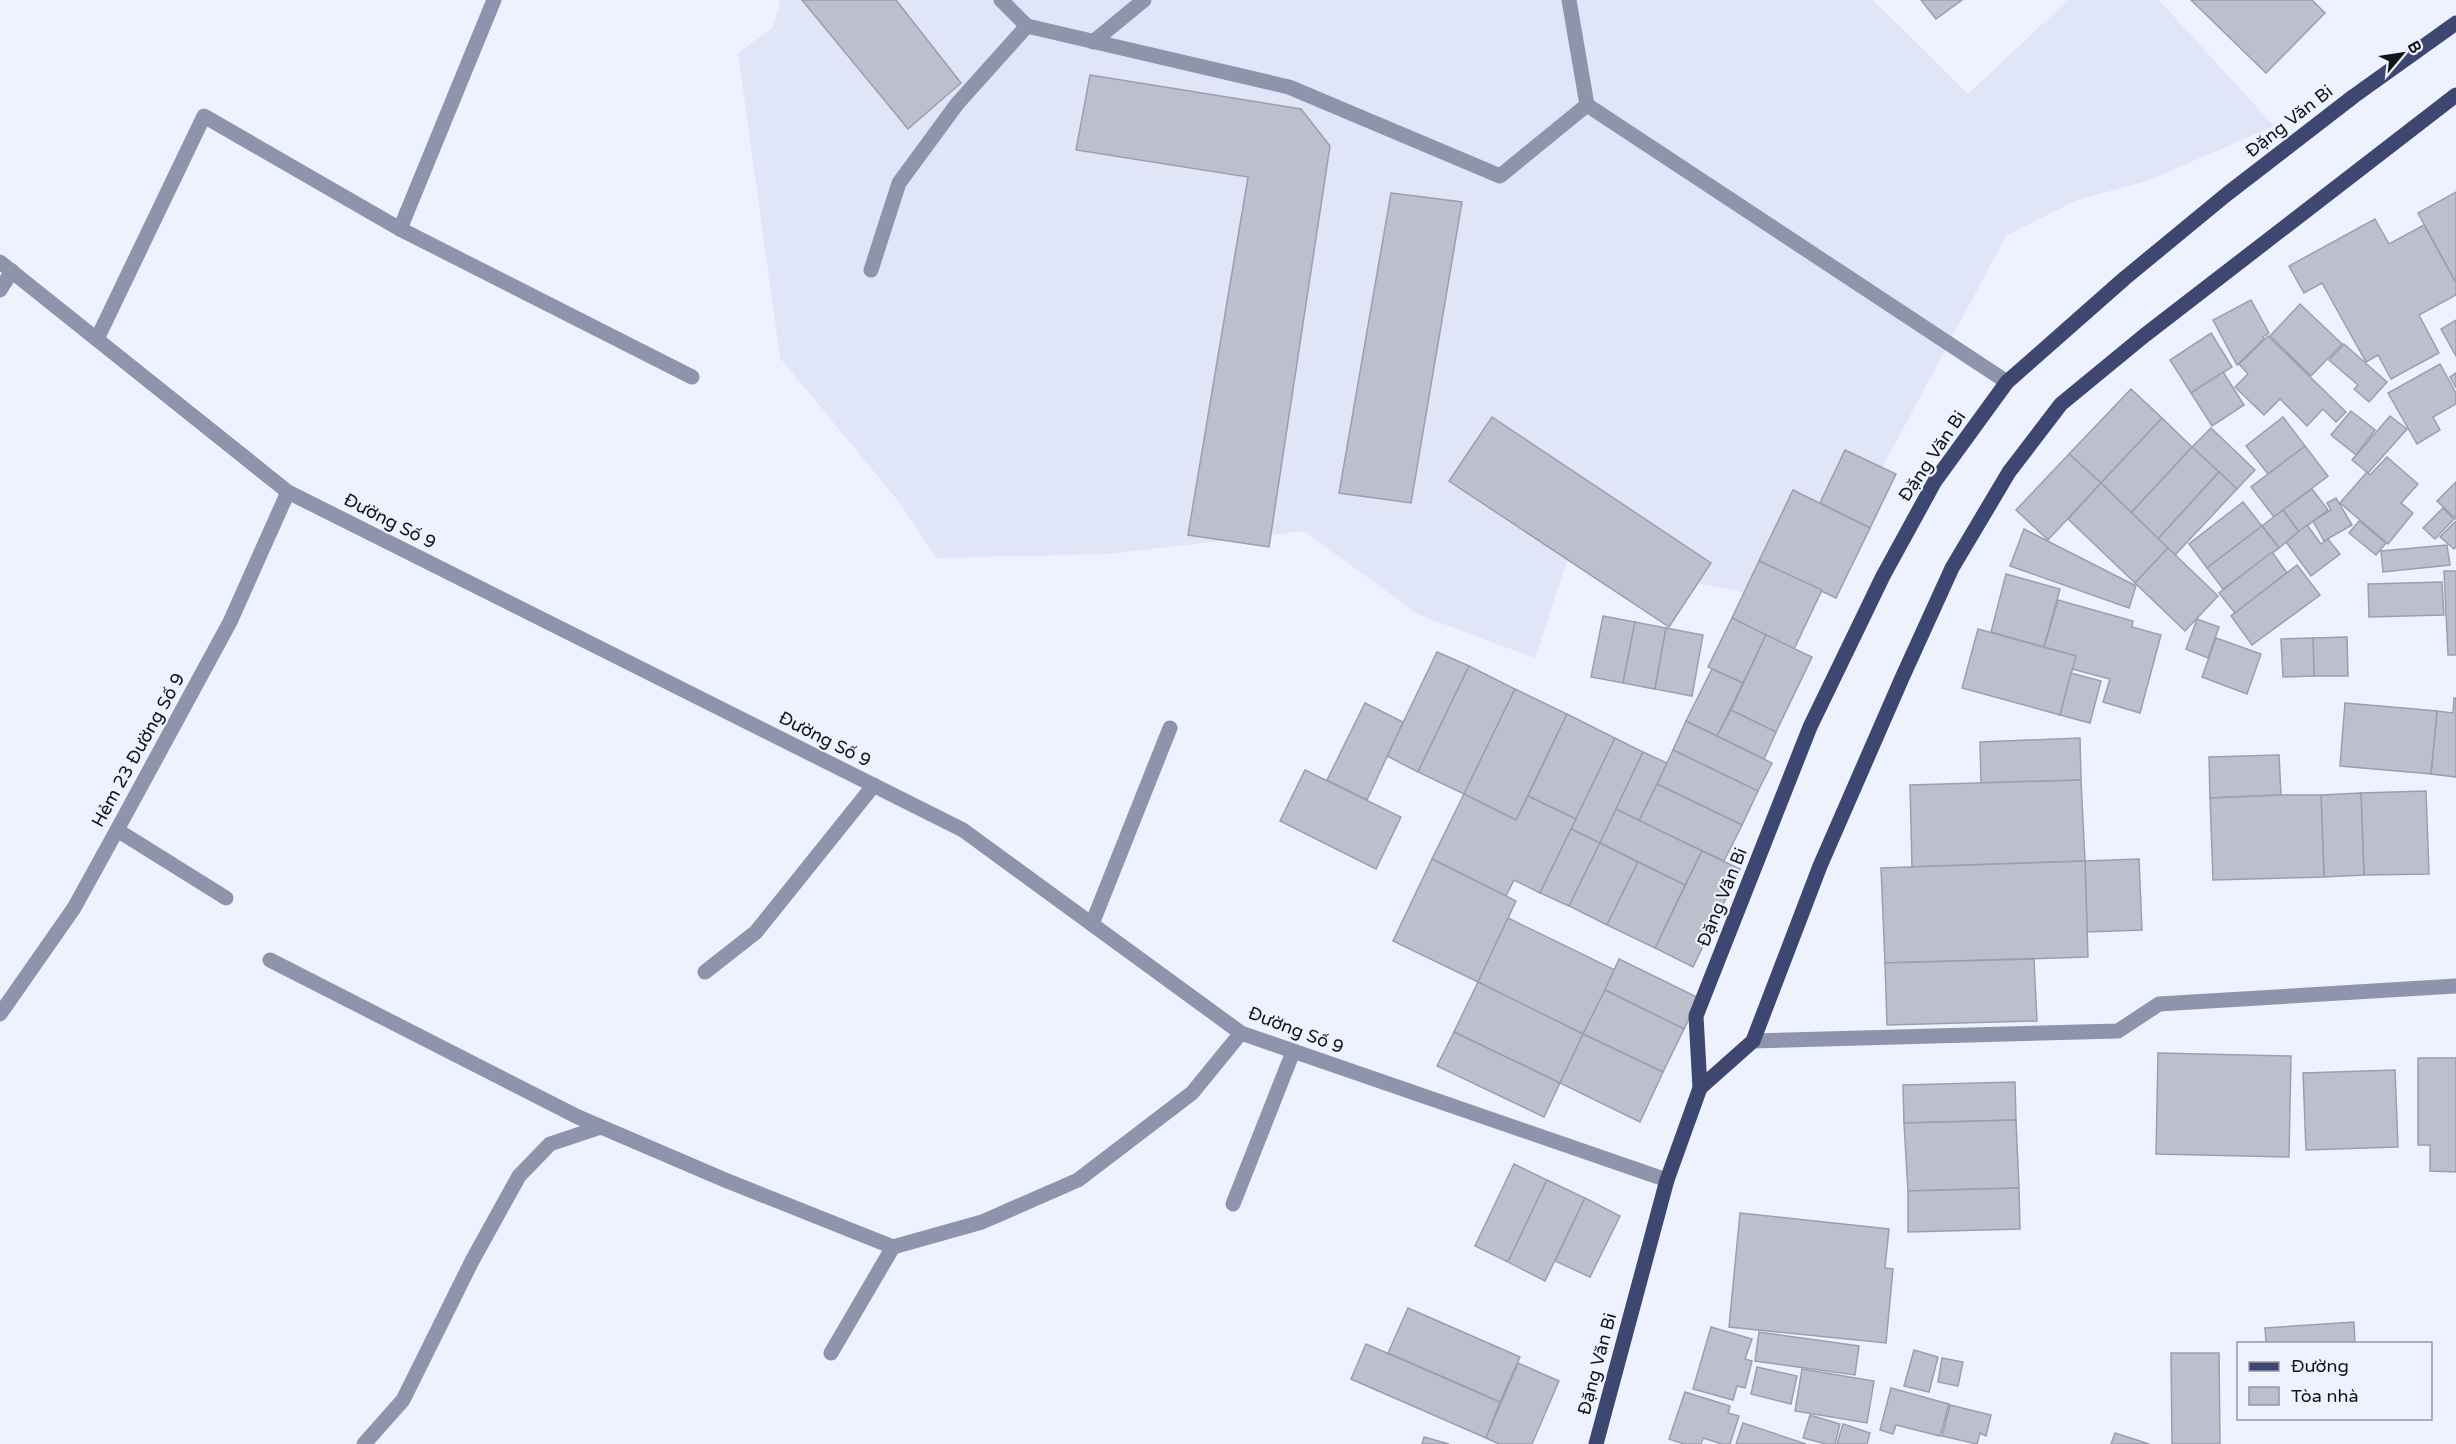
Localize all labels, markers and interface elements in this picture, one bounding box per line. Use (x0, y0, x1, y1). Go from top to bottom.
north arrow (2372, 24, 2432, 84)
text: B (2403, 38, 2426, 57)
street label: Đặng Văn Bi (2241, 80, 2337, 162)
street label: Đặng Văn Bi (1894, 406, 1970, 506)
street label: Đường Số 9 (340, 488, 440, 554)
street label: Hẻm 23 Đường Số 9 (87, 669, 189, 831)
street label: Đường Số 9 (775, 706, 875, 772)
street label: Đặng Văn Bi (1692, 844, 1752, 950)
street label: Đường Số 9 (1245, 1002, 1347, 1058)
street label: Đặng Văn Bi (1573, 1311, 1621, 1417)
legend (2237, 1342, 2432, 1420)
text: Đường (2291, 1355, 2349, 1377)
text: Tòa nhà (2291, 1385, 2359, 1407)

